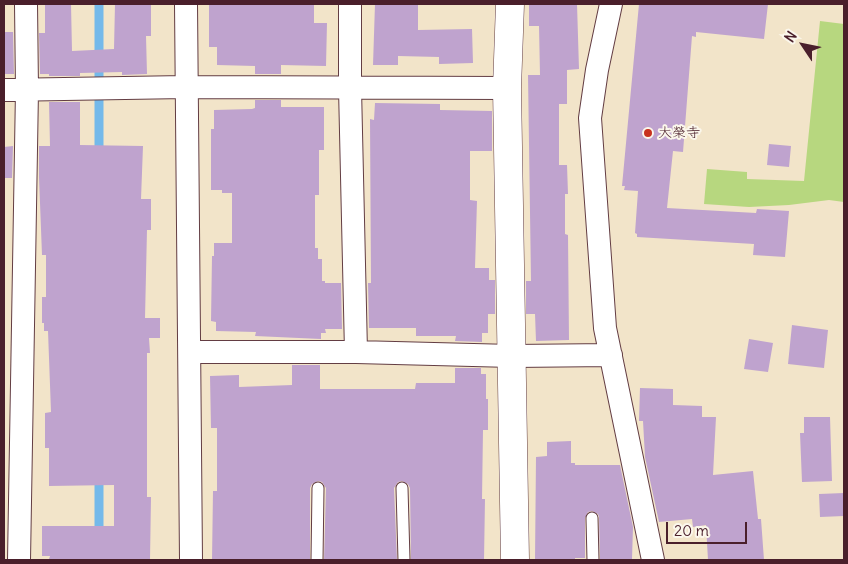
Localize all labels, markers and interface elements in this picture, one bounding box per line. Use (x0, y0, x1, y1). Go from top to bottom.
north arrow (778, 20, 828, 70)
text: N (780, 28, 801, 46)
place label: 大榮寺 (658, 125, 700, 141)
marker: 大榮寺 (642, 127, 654, 139)
scale bar (668, 512, 749, 544)
text: 20 m (674, 521, 709, 540)

